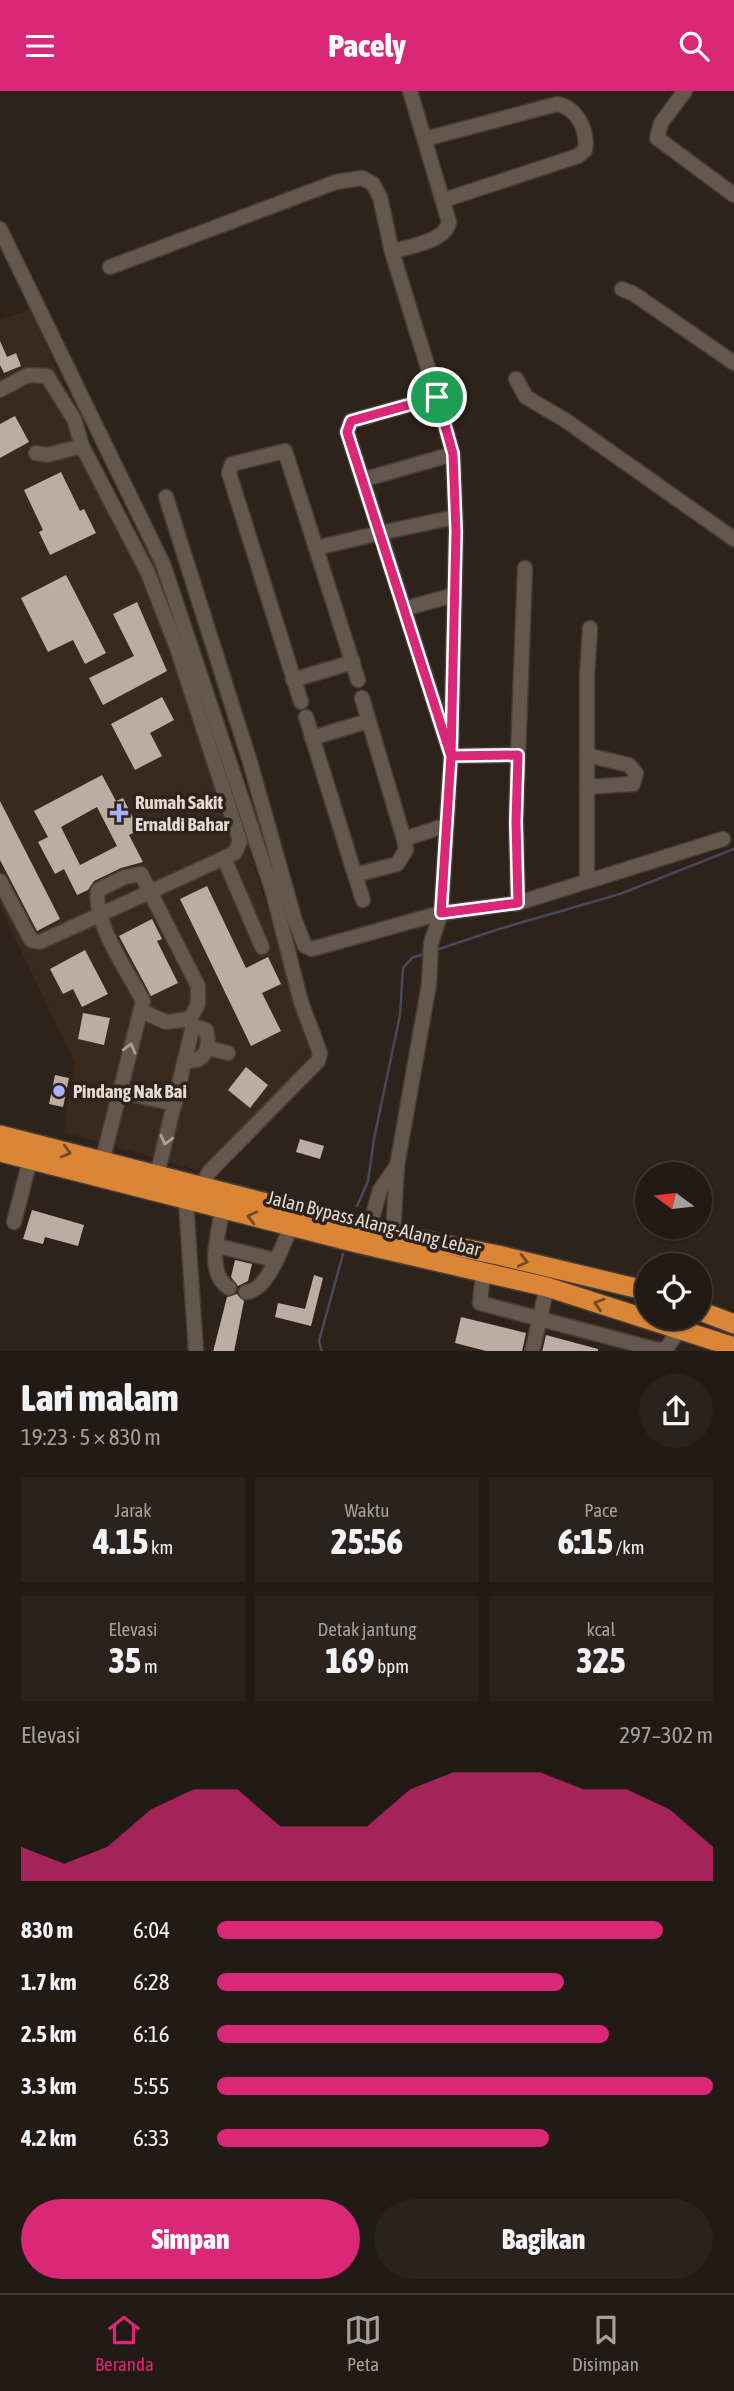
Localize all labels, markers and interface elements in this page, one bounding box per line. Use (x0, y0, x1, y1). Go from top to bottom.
icon: menu (21, 27, 59, 65)
text: Pacely (328, 27, 406, 64)
icon: search (675, 27, 713, 65)
pin (407, 367, 467, 427)
icon: arrive (418, 378, 456, 416)
place label: Rumah Sakit Ernaldi Bahar (135, 791, 229, 835)
marker: Rumah Sakit Ernaldi Bahar (109, 803, 129, 823)
one-way arrow (122, 1042, 136, 1054)
place label: Pindang Nak Bai (73, 1080, 187, 1102)
marker: Pindang Nak Bai (51, 1083, 67, 1099)
one-way arrow (160, 1134, 174, 1146)
one-way arrow (60, 1144, 72, 1158)
north arrow (635, 1162, 712, 1239)
map controls (635, 1162, 712, 1330)
street label: Jalan Bypass Alang-Alang Lebar (265, 1186, 483, 1260)
one-way arrow (246, 1211, 258, 1225)
one-way arrow (517, 1253, 529, 1267)
button: locate (635, 1253, 712, 1330)
one-way arrow (593, 1297, 605, 1312)
button: share (639, 1374, 713, 1448)
text: Lari malam (21, 1376, 179, 1419)
text: 19:23 · 5 × 830 m (21, 1424, 161, 1450)
text: Jarak (114, 1499, 152, 1521)
text: Waktu (344, 1499, 390, 1521)
text: Pace (584, 1499, 618, 1521)
text: 4.15 (93, 1521, 148, 1561)
text: 25:56 (331, 1521, 403, 1561)
text: 6:15 (558, 1521, 613, 1561)
text: km (148, 1536, 173, 1558)
text: /km (613, 1536, 644, 1558)
text: Elevasi (109, 1618, 157, 1640)
text: Detak jantung (318, 1618, 417, 1640)
text: kcal (587, 1618, 615, 1640)
text: 35 (108, 1640, 141, 1680)
text: 169 (325, 1640, 375, 1680)
text: 325 (576, 1640, 626, 1680)
text: m (141, 1655, 158, 1677)
text: bpm (375, 1655, 409, 1677)
text: Elevasi (21, 1722, 80, 1748)
text: 297–302 m (619, 1722, 713, 1748)
text: 830 m (21, 1917, 73, 1943)
text: 6:04 (133, 1917, 170, 1943)
text: 1.7 km (21, 1969, 77, 1995)
text: 6:28 (133, 1969, 170, 1995)
text: 2.5 km (21, 2021, 77, 2047)
text: 6:16 (133, 2021, 170, 2047)
text: 3.3 km (21, 2073, 77, 2099)
text: 5:55 (133, 2073, 170, 2099)
text: 4.2 km (21, 2125, 77, 2151)
text: 6:33 (133, 2125, 170, 2151)
button: Simpan (21, 2199, 360, 2279)
button: Bagikan (374, 2199, 713, 2279)
tab: Beranda (95, 2311, 154, 2375)
tab: Peta (344, 2311, 382, 2375)
tab: Disimpan (572, 2311, 639, 2375)

